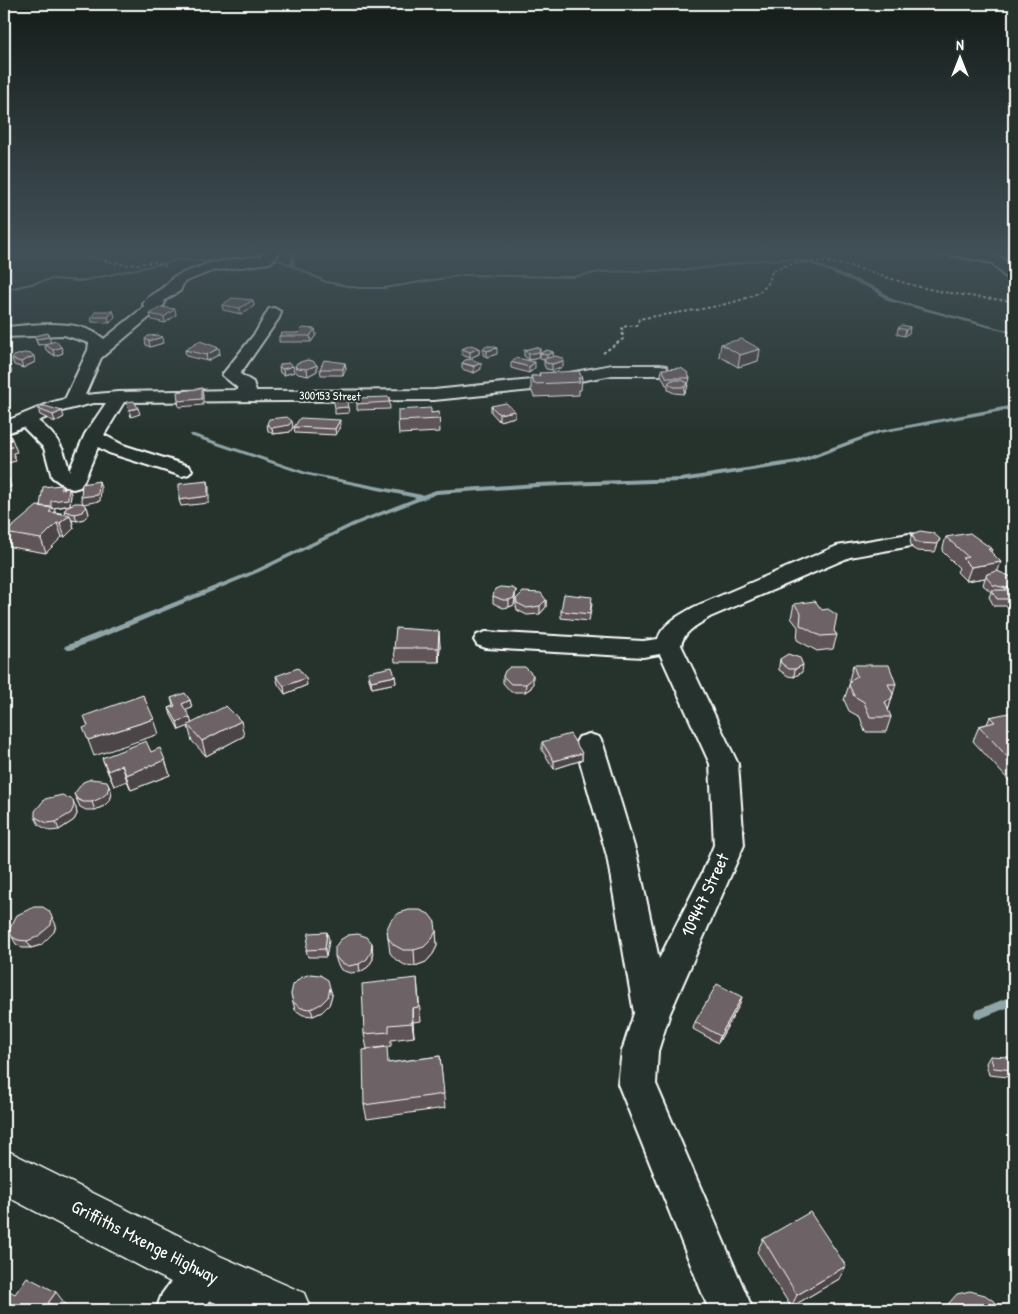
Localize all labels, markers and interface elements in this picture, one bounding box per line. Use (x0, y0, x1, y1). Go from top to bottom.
north arrow (936, 32, 986, 82)
text: N (956, 35, 964, 54)
street label: 300153 Street (299, 386, 362, 405)
street label: 109447 Street (674, 848, 735, 941)
street label: Griffiths Mxenge Highway (67, 1194, 224, 1290)

